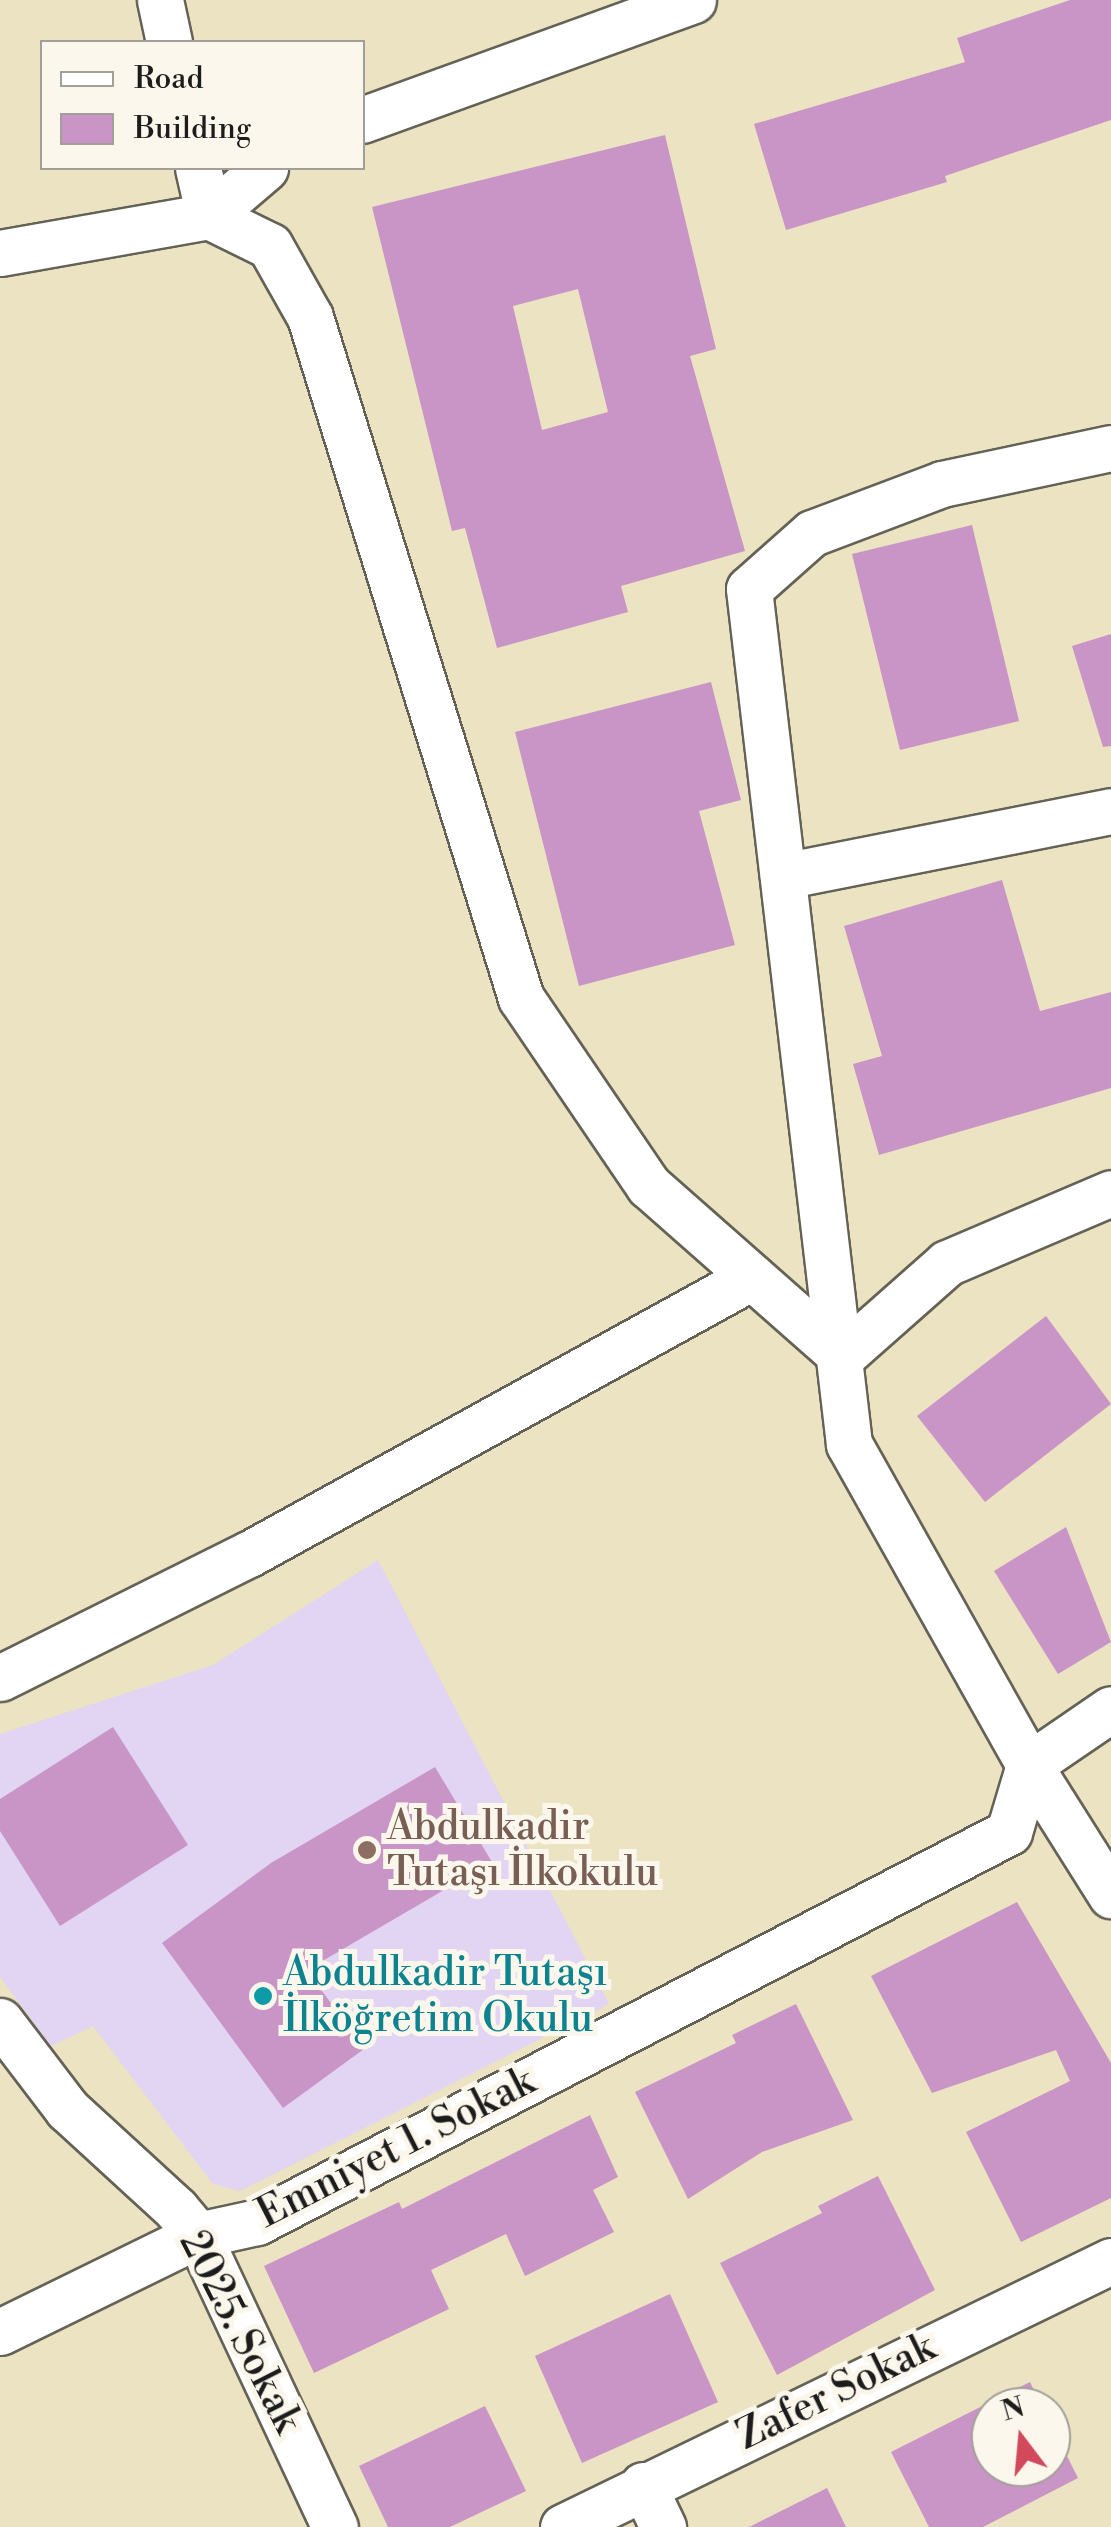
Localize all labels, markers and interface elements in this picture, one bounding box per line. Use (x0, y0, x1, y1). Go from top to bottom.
legend (40, 40, 365, 170)
text: Road (134, 60, 204, 98)
text: Building (134, 110, 251, 148)
place label: Abdulkadir Tutaşı İlkokulu (387, 1803, 658, 1897)
marker: Abdulkadir Tutaşı İlkokulu (356, 1839, 378, 1861)
place label: Abdulkadir Tutaşı İlköğretim Okulu (283, 1949, 607, 2043)
marker: Abdulkadir Tutaşı İlköğretim Okulu (252, 1985, 274, 2007)
street label: Emniyet 1. Sokak (249, 2057, 543, 2239)
street label: 2025. Sokak (169, 2223, 311, 2441)
street label: Zafer Sokak (729, 2323, 943, 2461)
north arrow (971, 2387, 1071, 2487)
text: N (998, 2390, 1029, 2429)

